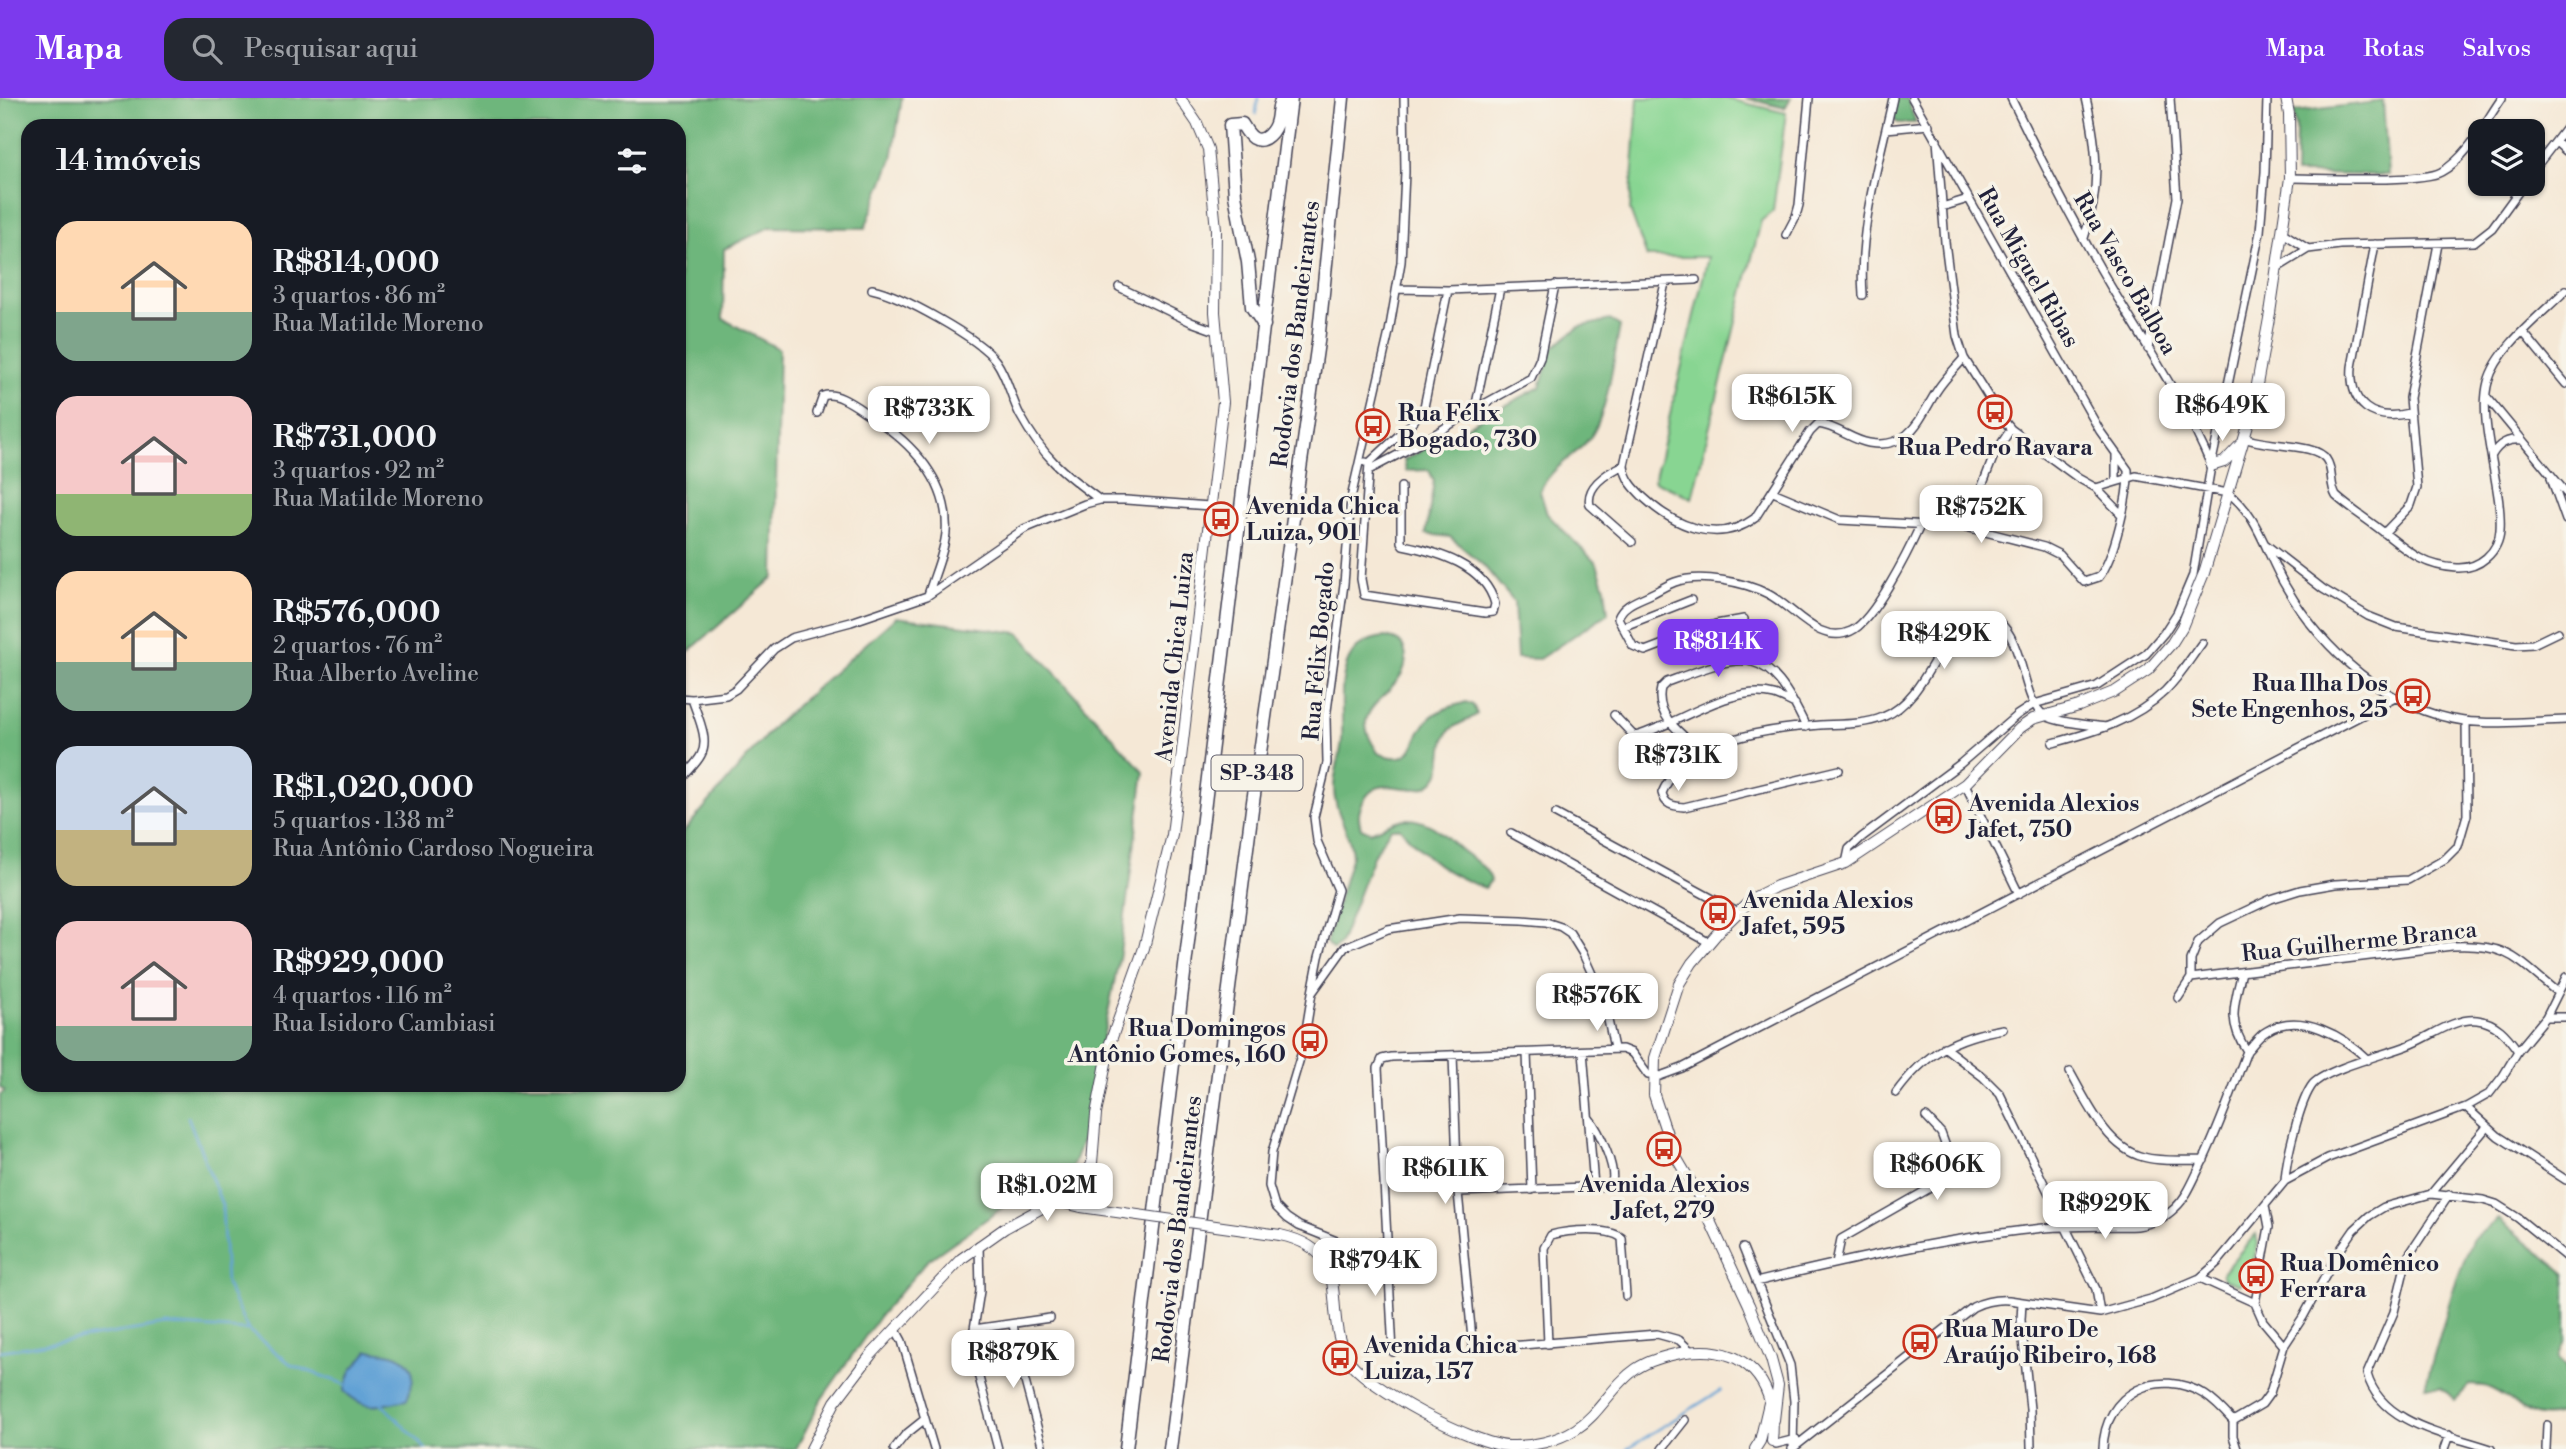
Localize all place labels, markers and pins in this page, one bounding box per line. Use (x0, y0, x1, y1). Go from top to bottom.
pin: R$615K (1735, 374, 1849, 434)
pin: R$649K (2165, 384, 2279, 443)
pin: R$733K (872, 386, 986, 446)
bus stop icon: Rua Pedro Ravara (1976, 393, 2014, 431)
place label: Rua Félix Bogado, 730 (1398, 400, 1537, 454)
bus stop icon: Rua Félix Bogado, 730 (1354, 407, 1392, 445)
place label: Rua Pedro Ravara (1897, 434, 2093, 462)
pin: R$752K (1924, 486, 2038, 545)
place label: Avenida Chica Luiza, 901 (1245, 493, 1400, 547)
bus stop icon: Avenida Chica Luiza, 901 (1202, 500, 1240, 538)
pin: R$429K (1887, 612, 2001, 671)
pin: R$814K (1661, 620, 1775, 679)
place label: Rua Ilha Dos Sete Engenhos, 25 (2192, 670, 2388, 724)
bus stop icon: Rua Ilha Dos Sete Engenhos, 25 (2394, 677, 2432, 715)
pin: R$731K (1621, 734, 1735, 793)
place label: Avenida Alexios Jafet, 750 (1965, 790, 2140, 844)
bus stop icon: Avenida Alexios Jafet, 750 (1925, 797, 1963, 835)
place label: Avenida Alexios Jafet, 595 (1739, 887, 1914, 941)
bus stop icon: Avenida Alexios Jafet, 595 (1699, 894, 1737, 932)
pin: R$576K (1540, 974, 1654, 1033)
place label: Rua Domingos Antônio Gomes, 160 (1067, 1015, 1286, 1069)
bus stop icon: Rua Domingos Antônio Gomes, 160 (1291, 1022, 1329, 1060)
bus stop icon: Avenida Alexios Jafet, 279 (1645, 1130, 1683, 1168)
pin: R$606K (1880, 1142, 1994, 1202)
pin: R$611K (1388, 1146, 1502, 1206)
pin: R$1.02M (982, 1164, 1112, 1223)
place label: Avenida Alexios Jafet, 279 (1577, 1171, 1750, 1225)
pin: R$929K (2048, 1182, 2162, 1241)
pin: R$794K (1318, 1238, 1432, 1298)
place label: Rua Domênico Ferrara (2280, 1250, 2439, 1304)
bus stop icon: Rua Domênico Ferrara (2237, 1257, 2275, 1295)
place label: Rua Mauro De Araújo Ribeiro, 168 (1943, 1316, 2157, 1370)
bus stop icon: Rua Mauro De Araújo Ribeiro, 168 (1901, 1323, 1939, 1361)
pin: R$879K (956, 1330, 1070, 1390)
place label: Avenida Chica Luiza, 157 (1363, 1332, 1518, 1386)
bus stop icon: Avenida Chica Luiza, 157 (1321, 1339, 1359, 1377)

